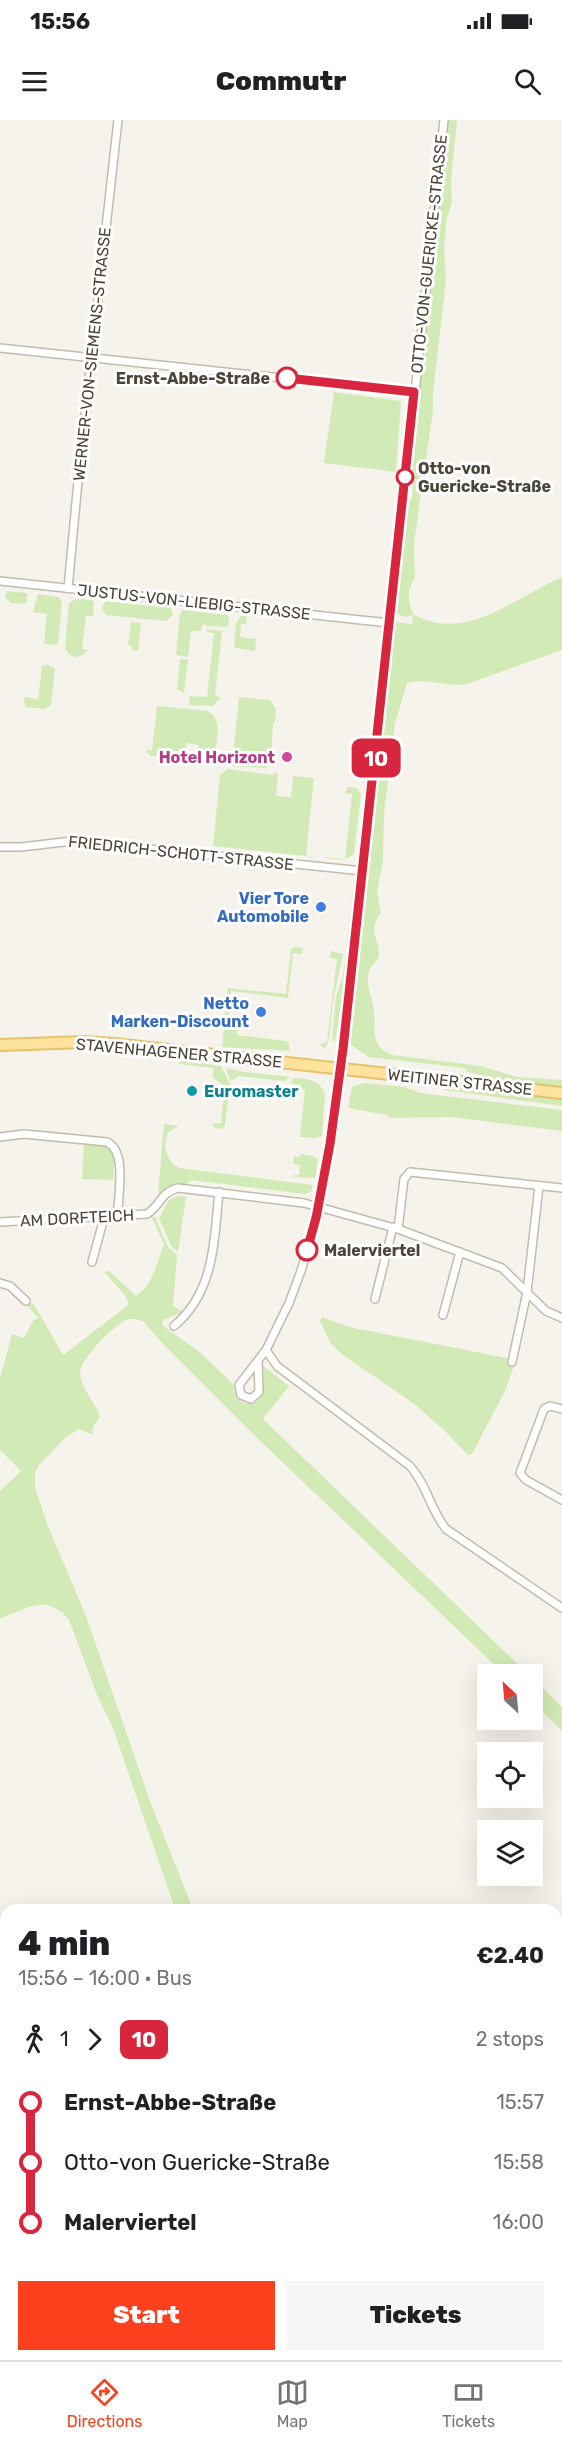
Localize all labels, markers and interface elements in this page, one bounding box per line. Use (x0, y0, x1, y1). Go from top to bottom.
text: 15:56 (30, 8, 90, 35)
icon: menu (18, 65, 51, 98)
text: Commutr (216, 65, 346, 97)
icon: search (511, 65, 544, 98)
street label: OTTO-VON-GUERICKE-STRASSE (407, 134, 451, 374)
street label: WERNER-VON-SIEMENS-STRASSE (69, 226, 115, 482)
marker: Ernst-Abbe-Straße (276, 367, 298, 389)
place label: Ernst-Abbe-Straße (116, 369, 270, 388)
place label: Otto-von Guericke-Straße (418, 459, 551, 496)
marker: Otto-von Guericke-Straße (396, 468, 414, 486)
street label: JUSTUS-VON-LIEBIG-STRASSE (76, 580, 312, 624)
line badge: 10 (349, 738, 403, 778)
text: 10 (364, 746, 388, 771)
place label: Hotel Horizont (159, 748, 276, 767)
marker: Hotel Horizont (280, 750, 294, 764)
street label: FRIEDRICH-SCHOTT-STRASSE (67, 832, 295, 874)
place label: Vier Tore Automobile (217, 889, 309, 926)
marker: Vier Tore Automobile (314, 900, 328, 914)
place label: Netto Marken-Discount (111, 994, 250, 1031)
marker: Netto Marken-Discount (254, 1005, 268, 1019)
street label: STAVENHAGENER STRASSE (75, 1035, 283, 1071)
street label: WEITINER STRASSE (387, 1065, 533, 1099)
place label: Euromaster (204, 1082, 299, 1101)
marker: Euromaster (185, 1084, 199, 1098)
street label: AM DORFTEICH (19, 1206, 135, 1230)
marker: Malerviertel (296, 1239, 318, 1261)
place label: Malerviertel (324, 1241, 420, 1260)
north arrow (477, 1664, 543, 1730)
map controls (477, 1664, 543, 1886)
button: locate (477, 1742, 543, 1808)
button: layers (477, 1820, 543, 1886)
text: 4 min (18, 1924, 110, 1963)
text: €2.40 (476, 1942, 544, 1969)
text: 15:56 – 16:00 · Bus (18, 1966, 192, 1990)
icon: walk (18, 2023, 51, 2056)
icon: forward (78, 2023, 111, 2056)
text: 1 (60, 2027, 69, 2051)
text: 10 (132, 2027, 156, 2052)
text: 2 stops (476, 2027, 544, 2051)
text: Ernst-Abbe-Straße (64, 2089, 276, 2116)
text: 15:57 (496, 2090, 544, 2114)
text: Otto-von Guericke-Straße (64, 2149, 330, 2176)
text: 15:58 (494, 2150, 544, 2174)
text: Malerviertel (64, 2209, 197, 2236)
text: 16:00 (493, 2210, 544, 2234)
button: Start (18, 2281, 275, 2350)
button: Tickets (287, 2281, 544, 2350)
tab: Directions (67, 2376, 142, 2431)
tab: Map (276, 2376, 309, 2431)
tab: Tickets (442, 2376, 495, 2431)

